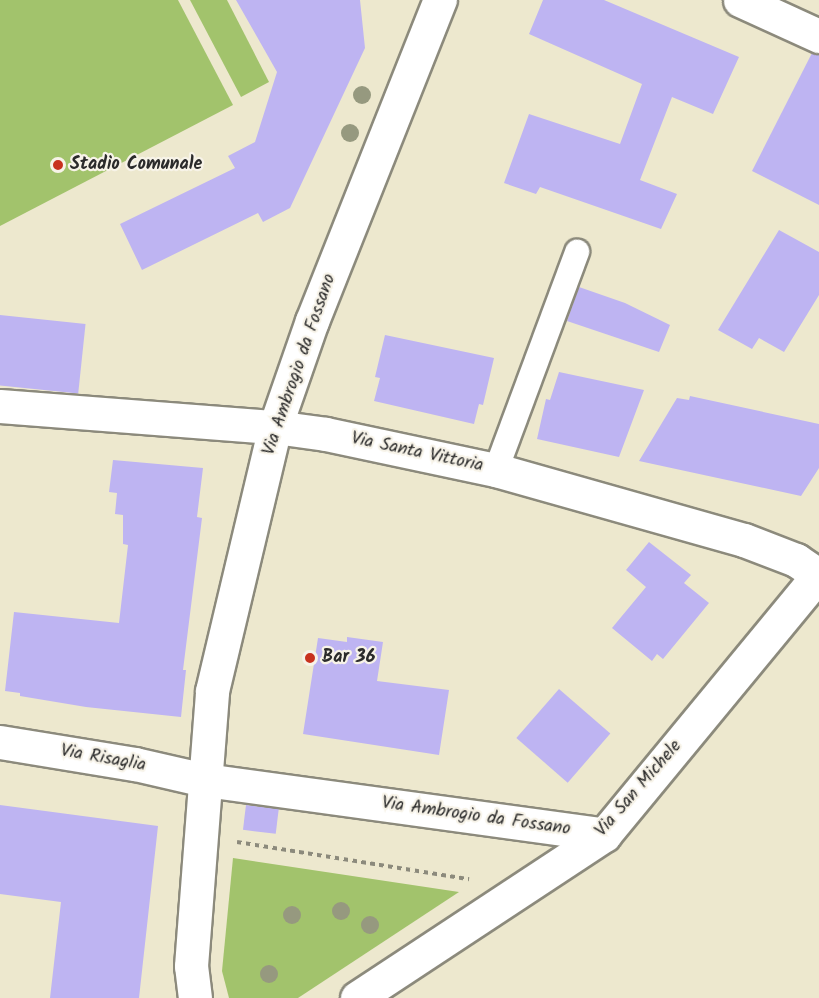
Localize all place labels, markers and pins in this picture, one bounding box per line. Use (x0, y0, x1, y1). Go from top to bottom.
place label: Stadio Comunale (70, 154, 202, 176)
marker: Stadio Comunale (51, 158, 65, 172)
place label: Bar 36 (322, 647, 375, 669)
marker: Bar 36 (303, 651, 317, 665)

